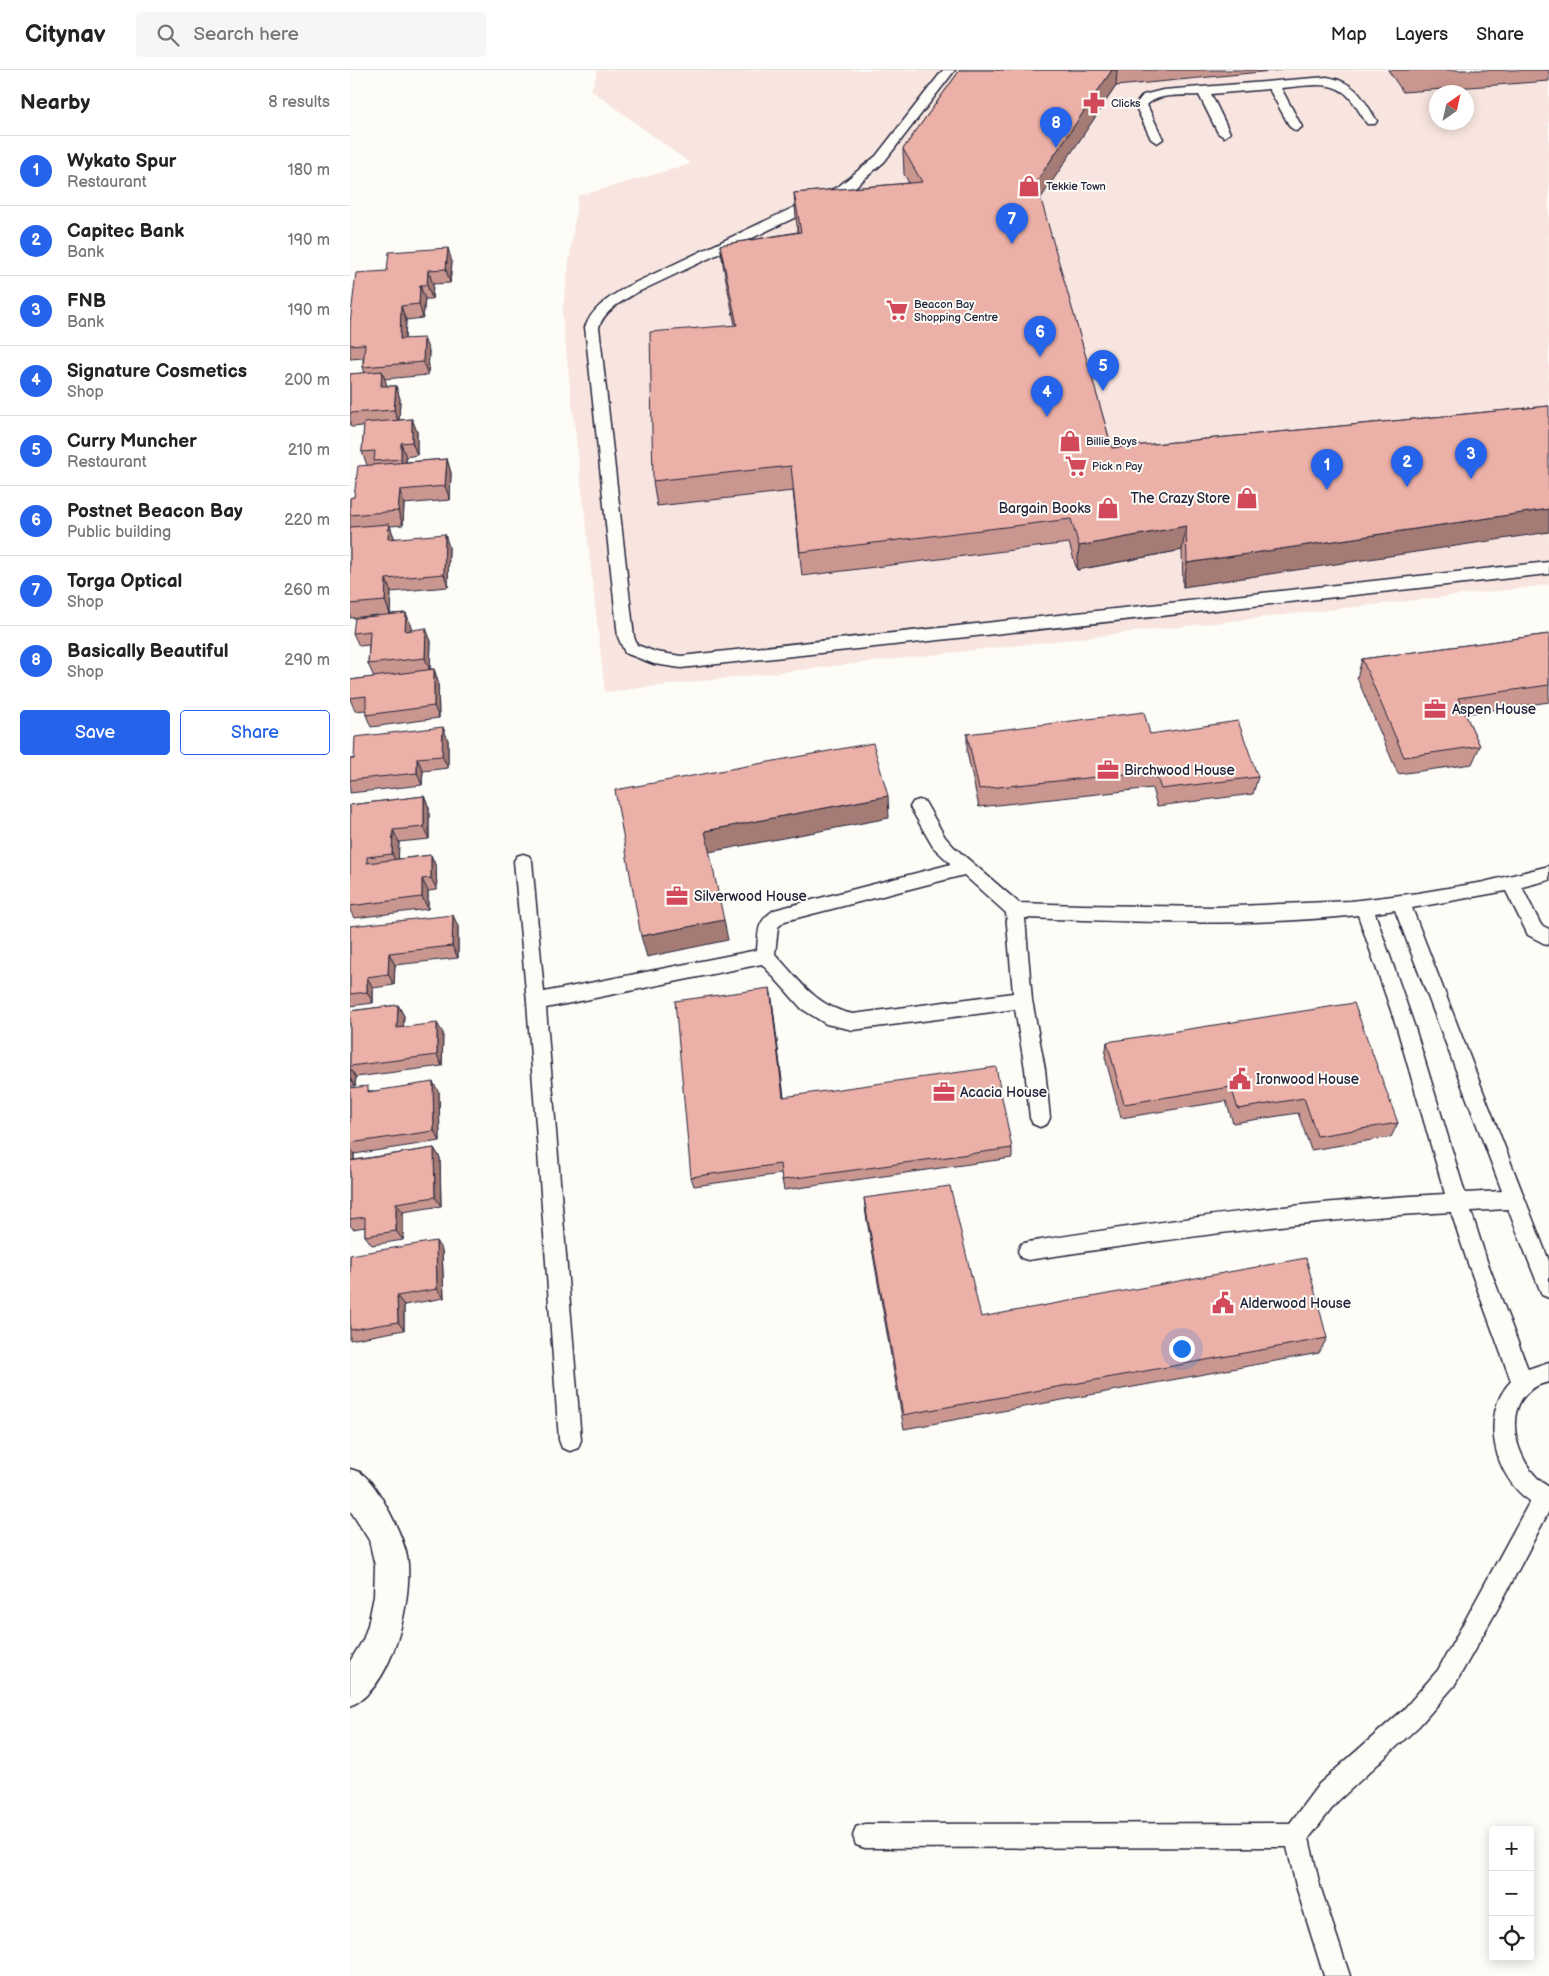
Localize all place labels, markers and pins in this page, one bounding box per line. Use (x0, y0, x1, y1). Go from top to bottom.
pharmacy icon: Clicks (1081, 90, 1107, 116)
place label: Clicks (1111, 97, 1141, 110)
pin: 8 (1040, 107, 1072, 148)
shop icon: Tekkie Town (1016, 173, 1042, 199)
place label: Tekkie Town (1046, 180, 1106, 193)
pin: 7 (996, 203, 1028, 244)
supermarket icon: Beacon Bay Shopping Centre (884, 297, 910, 323)
place label: Beacon Bay Shopping Centre (914, 298, 999, 324)
pin: 6 (1024, 316, 1056, 357)
pin: 5 (1087, 350, 1119, 391)
pin: 4 (1031, 376, 1063, 417)
shop icon: Billie Boys (1057, 428, 1083, 454)
place label: Billie Boys (1086, 435, 1138, 448)
pin: 3 (1455, 438, 1487, 479)
pin: 2 (1391, 446, 1423, 487)
pin: 1 (1311, 449, 1343, 490)
supermarket icon: Pick n Pay (1063, 453, 1089, 479)
place label: Pick n Pay (1092, 460, 1143, 473)
shop icon: The Crazy Store (1234, 485, 1260, 511)
place label: The Crazy Store (1131, 490, 1230, 507)
shop icon: Bargain Books (1095, 495, 1121, 521)
place label: Bargain Books (998, 500, 1091, 517)
office icon: Aspen House (1422, 696, 1448, 722)
place label: Aspen House (1452, 701, 1536, 718)
office icon: Birchwood House (1095, 757, 1121, 783)
place label: Birchwood House (1124, 762, 1235, 779)
office icon: Silverwood House (664, 883, 690, 909)
place label: Silverwood House (694, 888, 807, 905)
public building icon: Ironwood House (1227, 1066, 1253, 1092)
place label: Ironwood House (1256, 1071, 1359, 1088)
office icon: Acacia House (931, 1079, 957, 1105)
place label: Acacia House (960, 1084, 1047, 1101)
public building icon: Alderwood House (1210, 1290, 1236, 1316)
place label: Alderwood House (1240, 1295, 1351, 1312)

